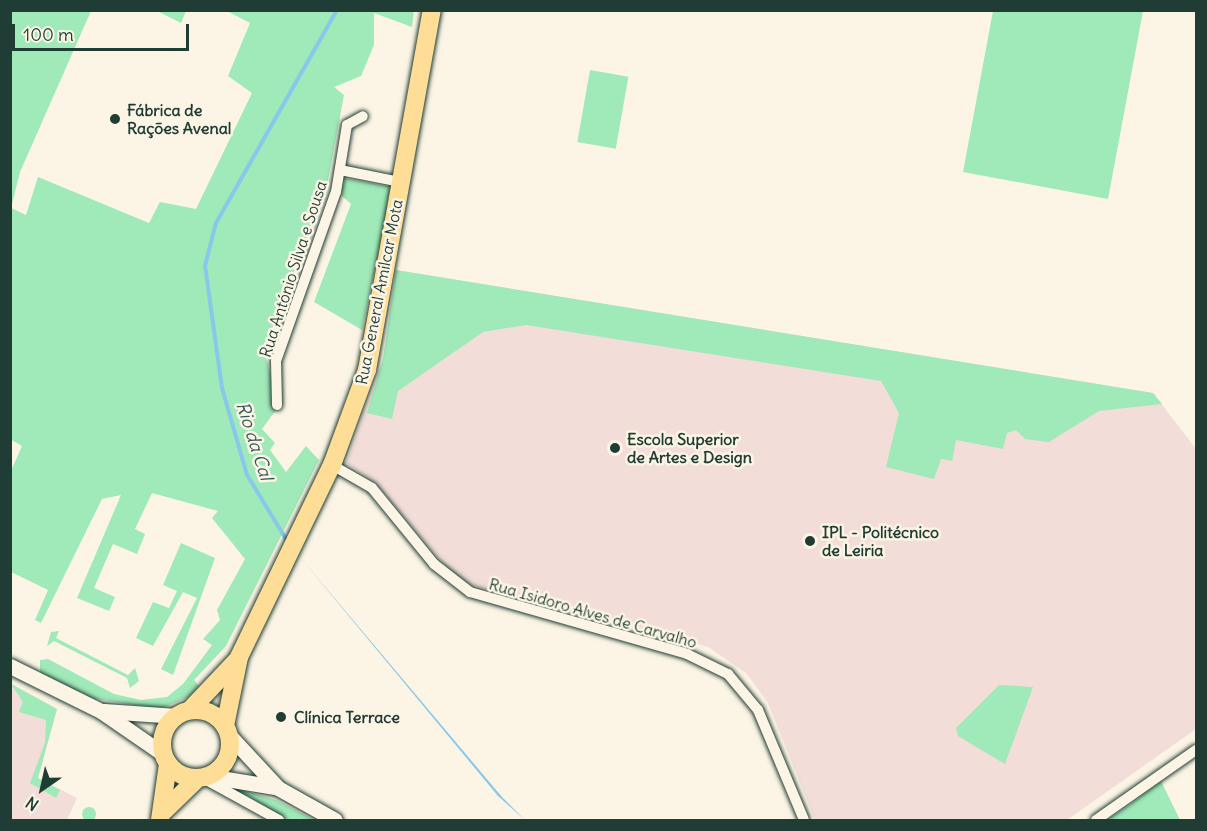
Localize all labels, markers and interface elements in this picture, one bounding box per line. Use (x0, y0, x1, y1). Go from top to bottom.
scale bar (15, 12, 192, 50)
text: 100 m (23, 23, 74, 46)
place label: Fábrica de Rações Avenal (127, 100, 231, 138)
marker: Fábrica de Rações Avenal (108, 112, 122, 126)
street label: Rua António Silva e Sousa (255, 178, 331, 360)
street label: Rua General Amílcar Mota (352, 198, 406, 386)
water label: Rio da Cal (231, 399, 277, 483)
place label: Escola Superior de Artes e Design (627, 429, 752, 467)
marker: Escola Superior de Artes e Design (608, 441, 622, 455)
place label: IPL - Politécnico de Leiria (822, 522, 939, 560)
marker: IPL - Politécnico de Leiria (803, 534, 817, 548)
street label: Rua Isidoro Alves de Carvalho (487, 574, 699, 652)
place label: Clínica Terrace (294, 707, 400, 727)
marker: Clínica Terrace (272, 708, 290, 726)
north arrow (12, 759, 72, 819)
text: N (22, 793, 42, 815)

